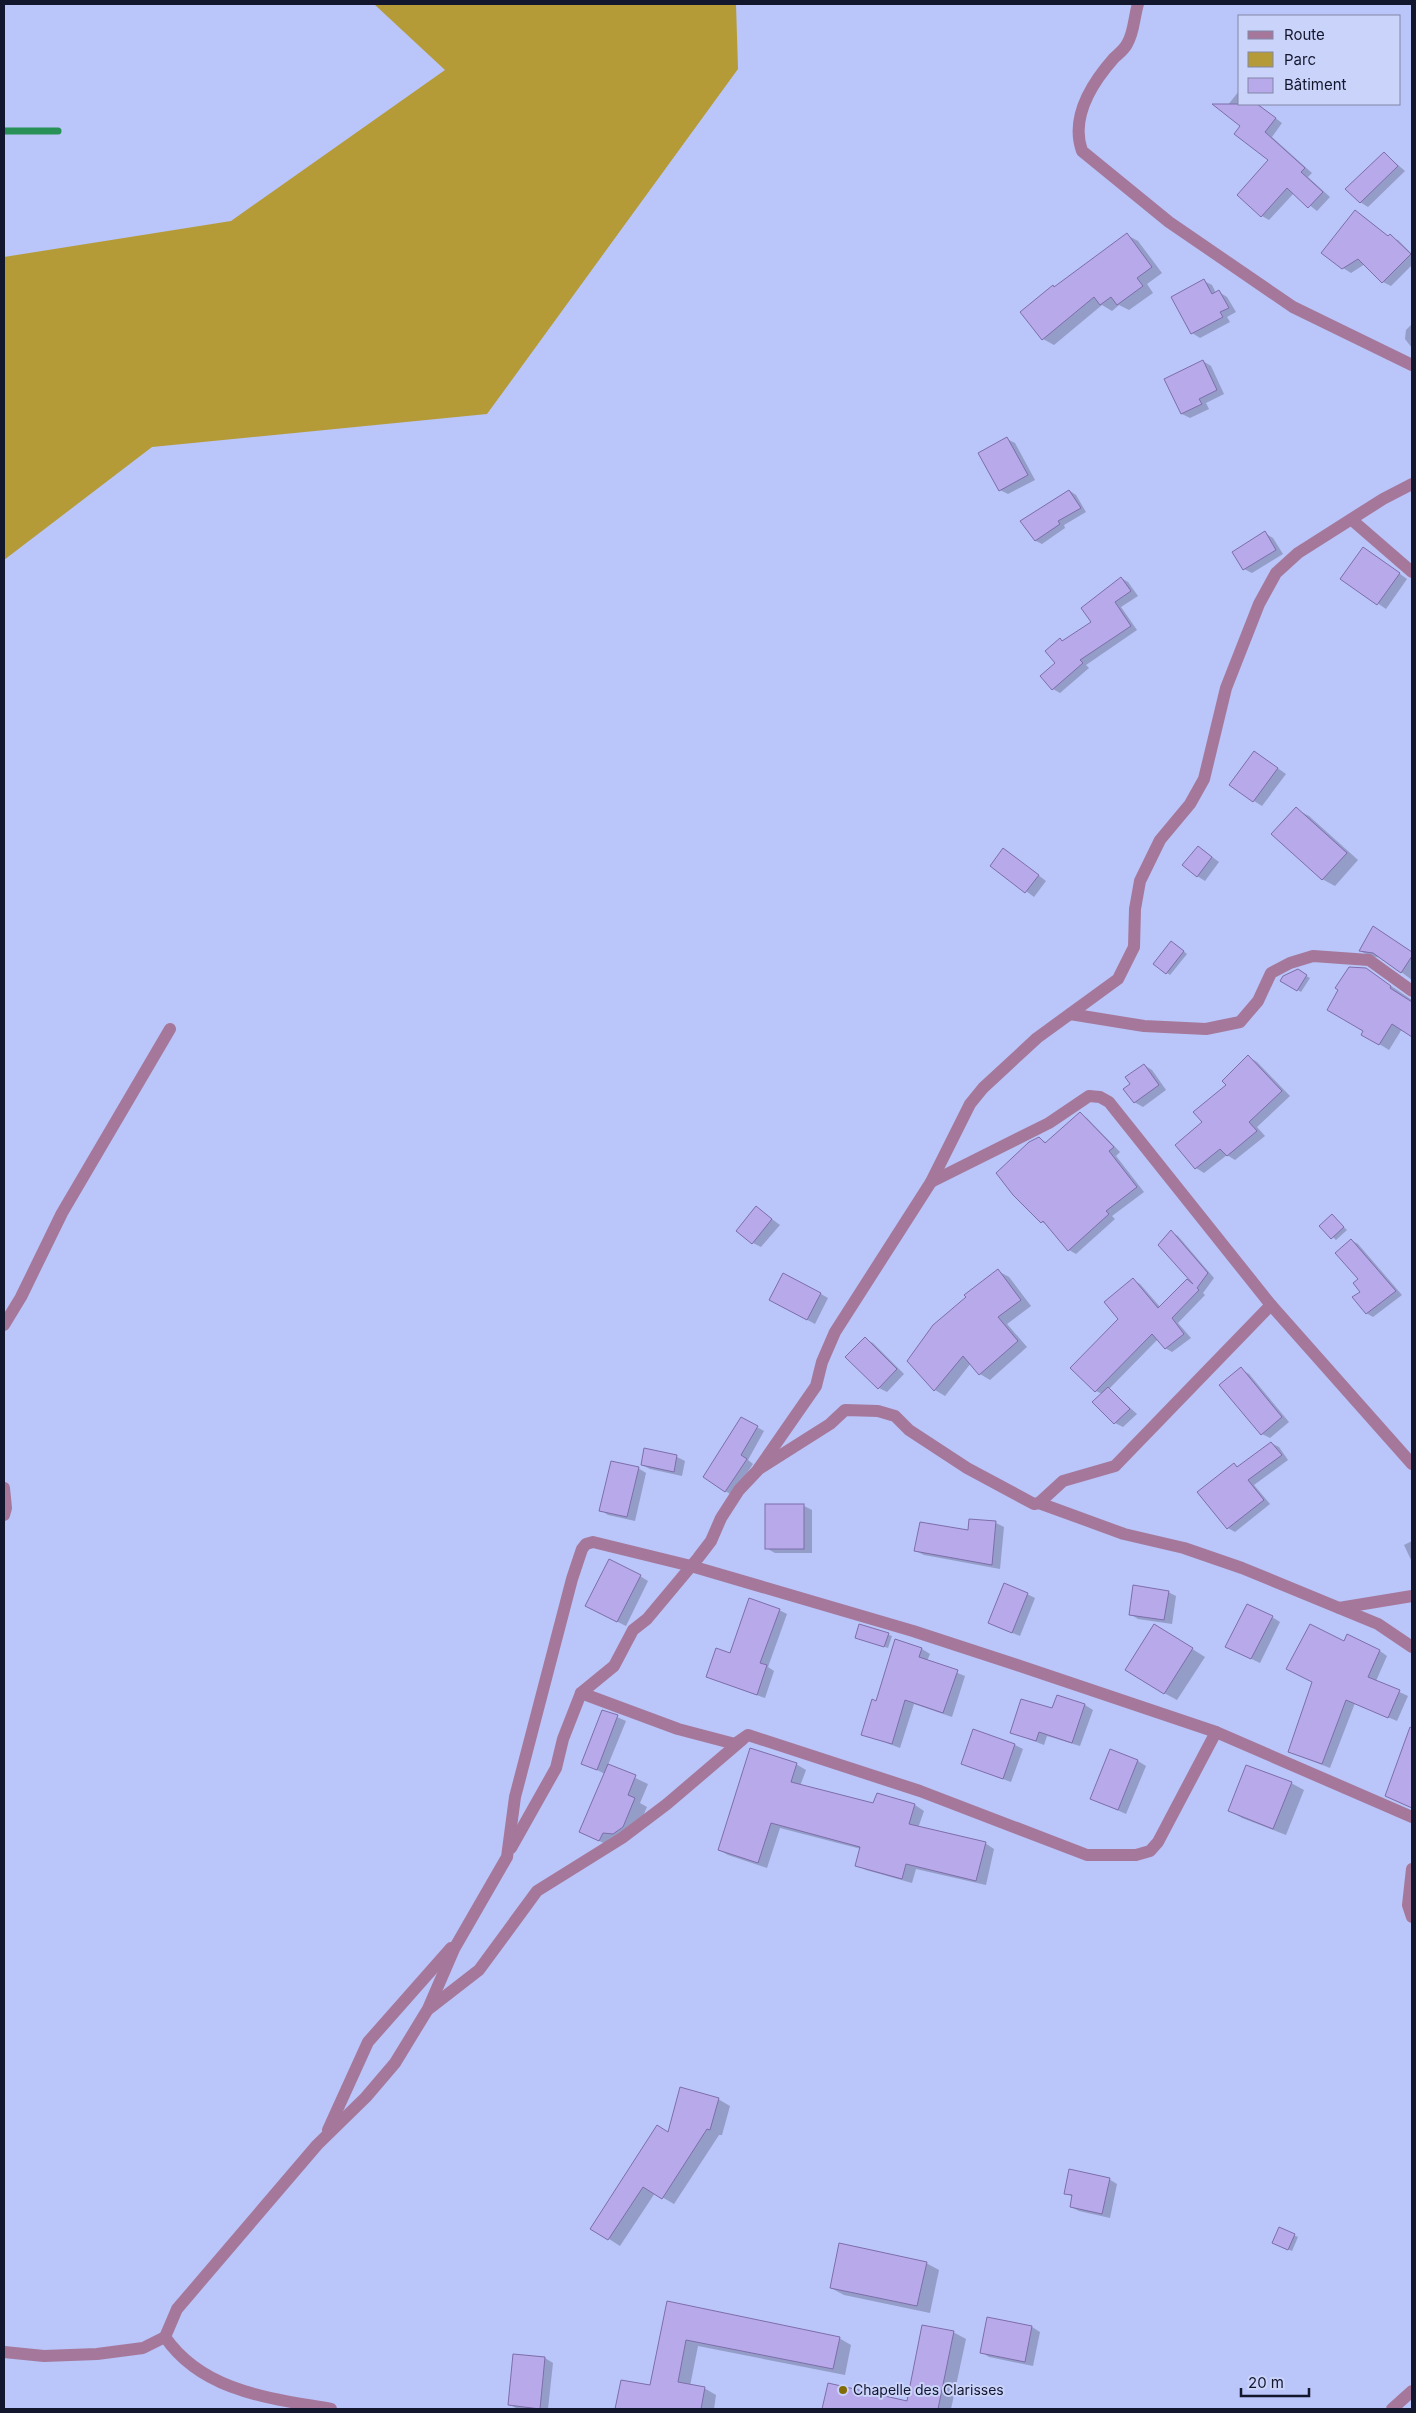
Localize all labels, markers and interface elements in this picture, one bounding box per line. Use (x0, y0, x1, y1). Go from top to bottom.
legend (1238, 15, 1401, 105)
text: Route (1284, 25, 1325, 44)
text: Parc (1284, 50, 1316, 69)
text: Bâtiment (1284, 75, 1347, 94)
scale bar (1241, 2366, 1308, 2398)
text: 20 m (1248, 2373, 1284, 2392)
place label: Chapelle des Clarisses (853, 2381, 1004, 2398)
marker: Chapelle des Clarisses (837, 2384, 849, 2396)

